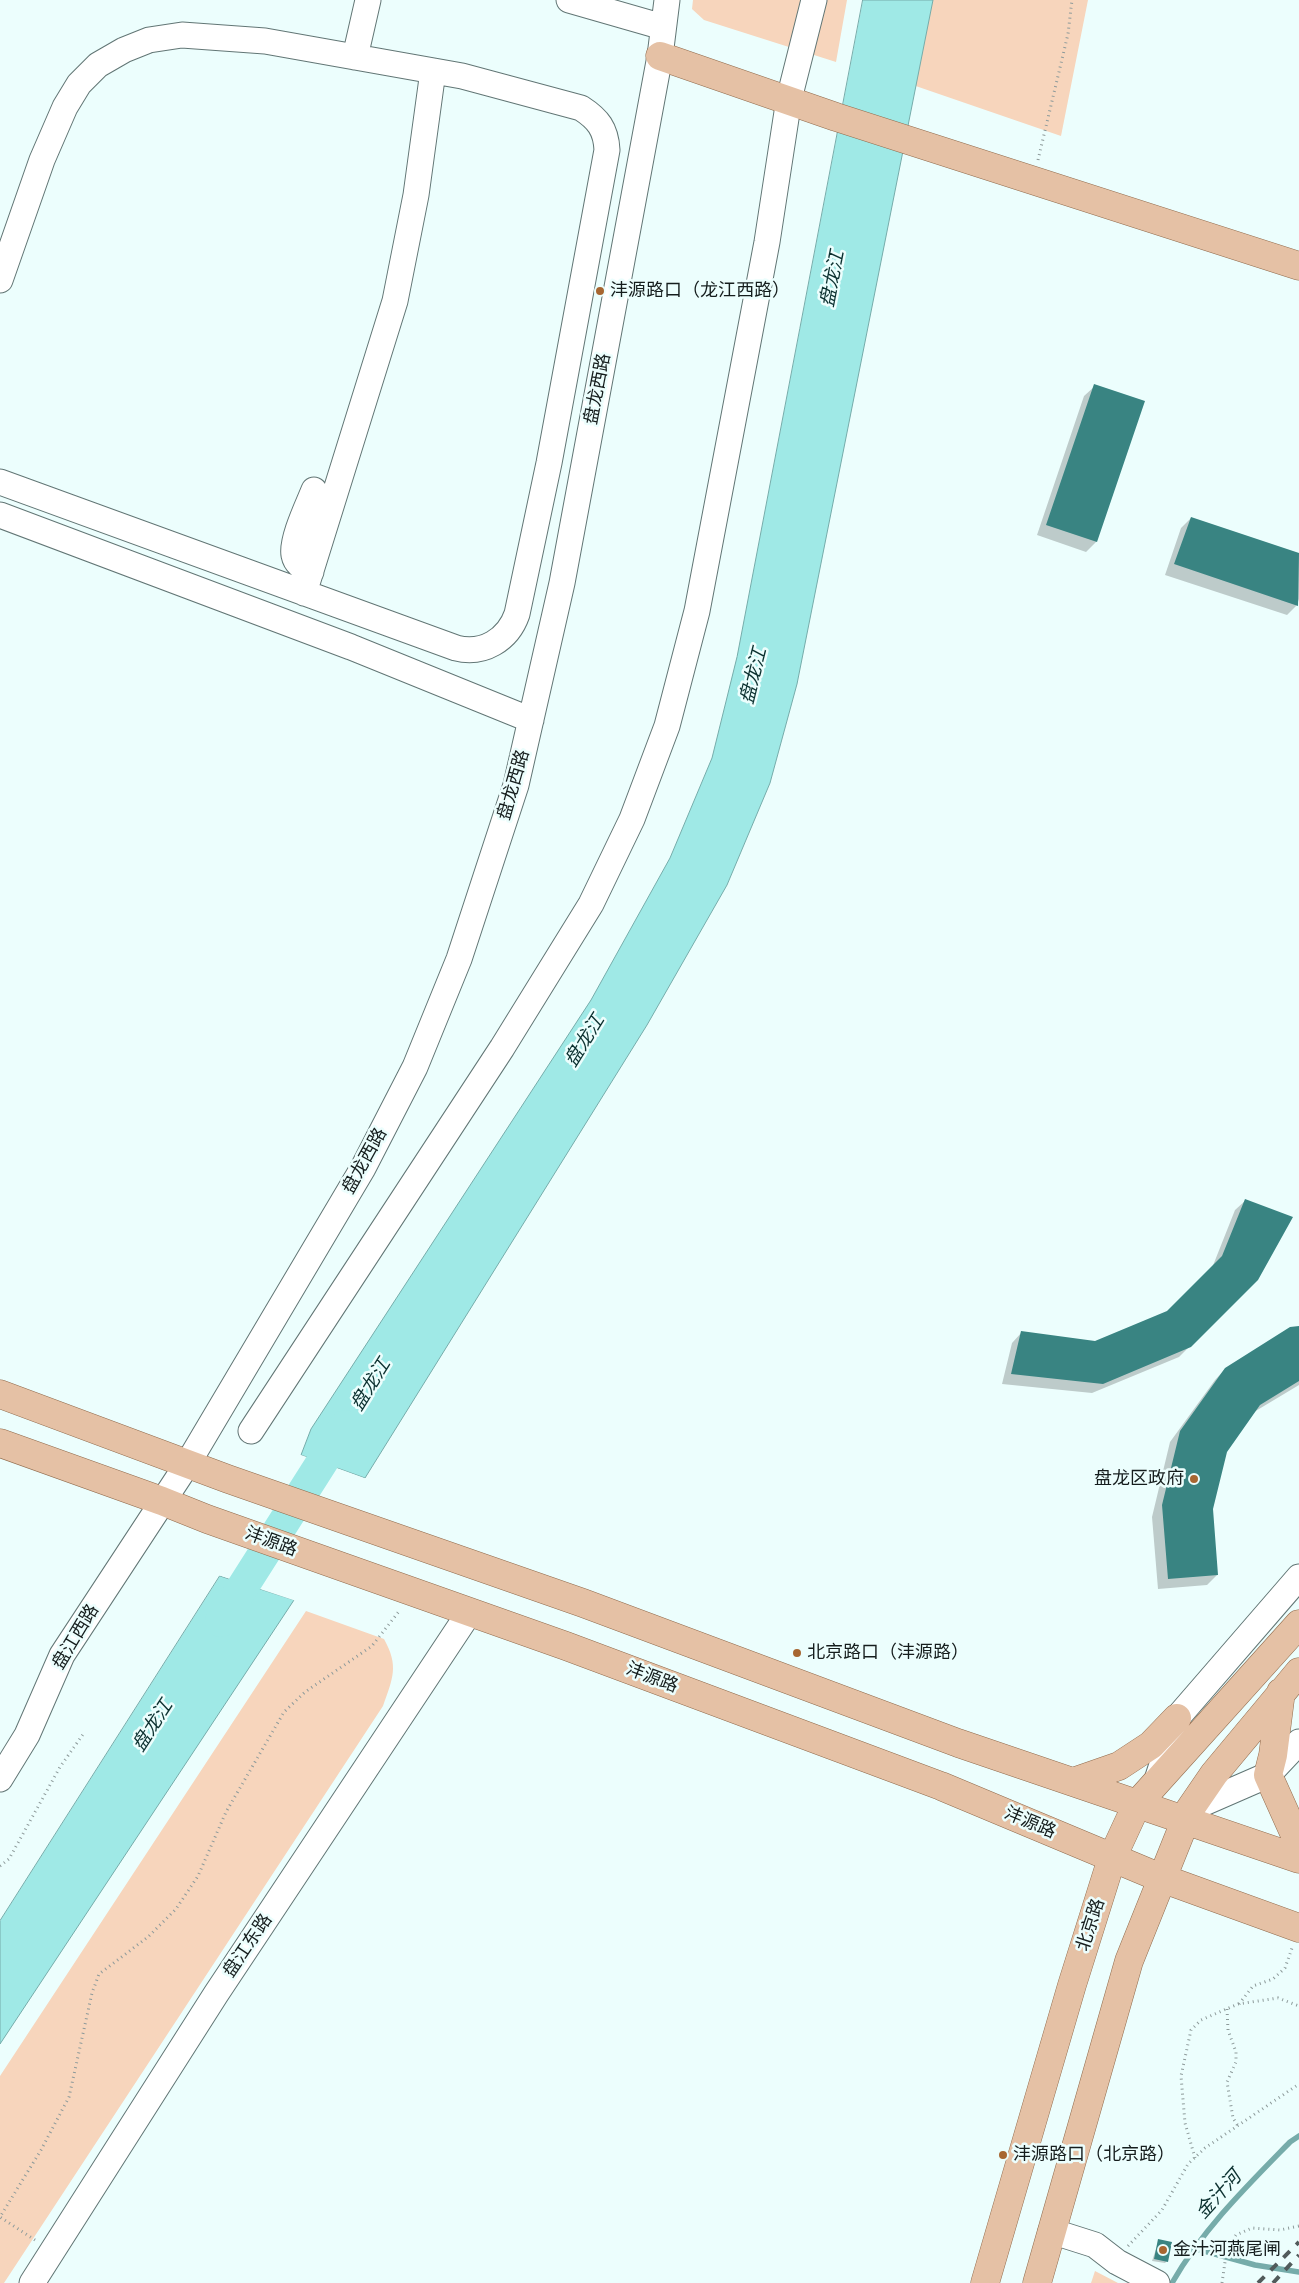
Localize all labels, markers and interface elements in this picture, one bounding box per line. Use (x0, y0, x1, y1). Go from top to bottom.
water label: 盘龙江 (816, 249, 850, 309)
place label: 沣源路口（龙江西路） (610, 280, 790, 302)
marker: 沣源路口（龙江西路） (594, 285, 606, 297)
street label: 盘龙西路 (581, 352, 615, 426)
water label: 盘龙江 (736, 646, 772, 706)
street label: 盘龙西路 (494, 747, 534, 823)
water label: 盘龙江 (560, 1011, 610, 1071)
street label: 盘龙西路 (338, 1124, 392, 1198)
water label: 盘龙江 (346, 1355, 396, 1415)
place label: 盘龙区政府 (1094, 1468, 1184, 1490)
marker: 盘龙区政府 (1188, 1473, 1200, 1485)
street label: 沣源路 (242, 1523, 300, 1561)
street label: 盘江西路 (48, 1601, 104, 1673)
place label: 北京路口（沣源路） (807, 1642, 969, 1664)
marker: 北京路口（沣源路） (791, 1647, 803, 1659)
street label: 沣源路 (623, 1658, 681, 1698)
water label: 盘龙江 (128, 1696, 178, 1756)
street label: 沣源路 (1001, 1803, 1059, 1843)
street label: 北京路 (1072, 1896, 1110, 1954)
street label: 盘江东路 (219, 1910, 277, 1982)
place label: 沣源路口（北京路） (1013, 2144, 1175, 2166)
marker: 沣源路口（北京路） (997, 2149, 1009, 2161)
water label: 金汁河 (1191, 2166, 1247, 2224)
place label: 金汁河燕尾闸 (1173, 2239, 1281, 2261)
marker: 金汁河燕尾闸 (1157, 2244, 1169, 2256)

